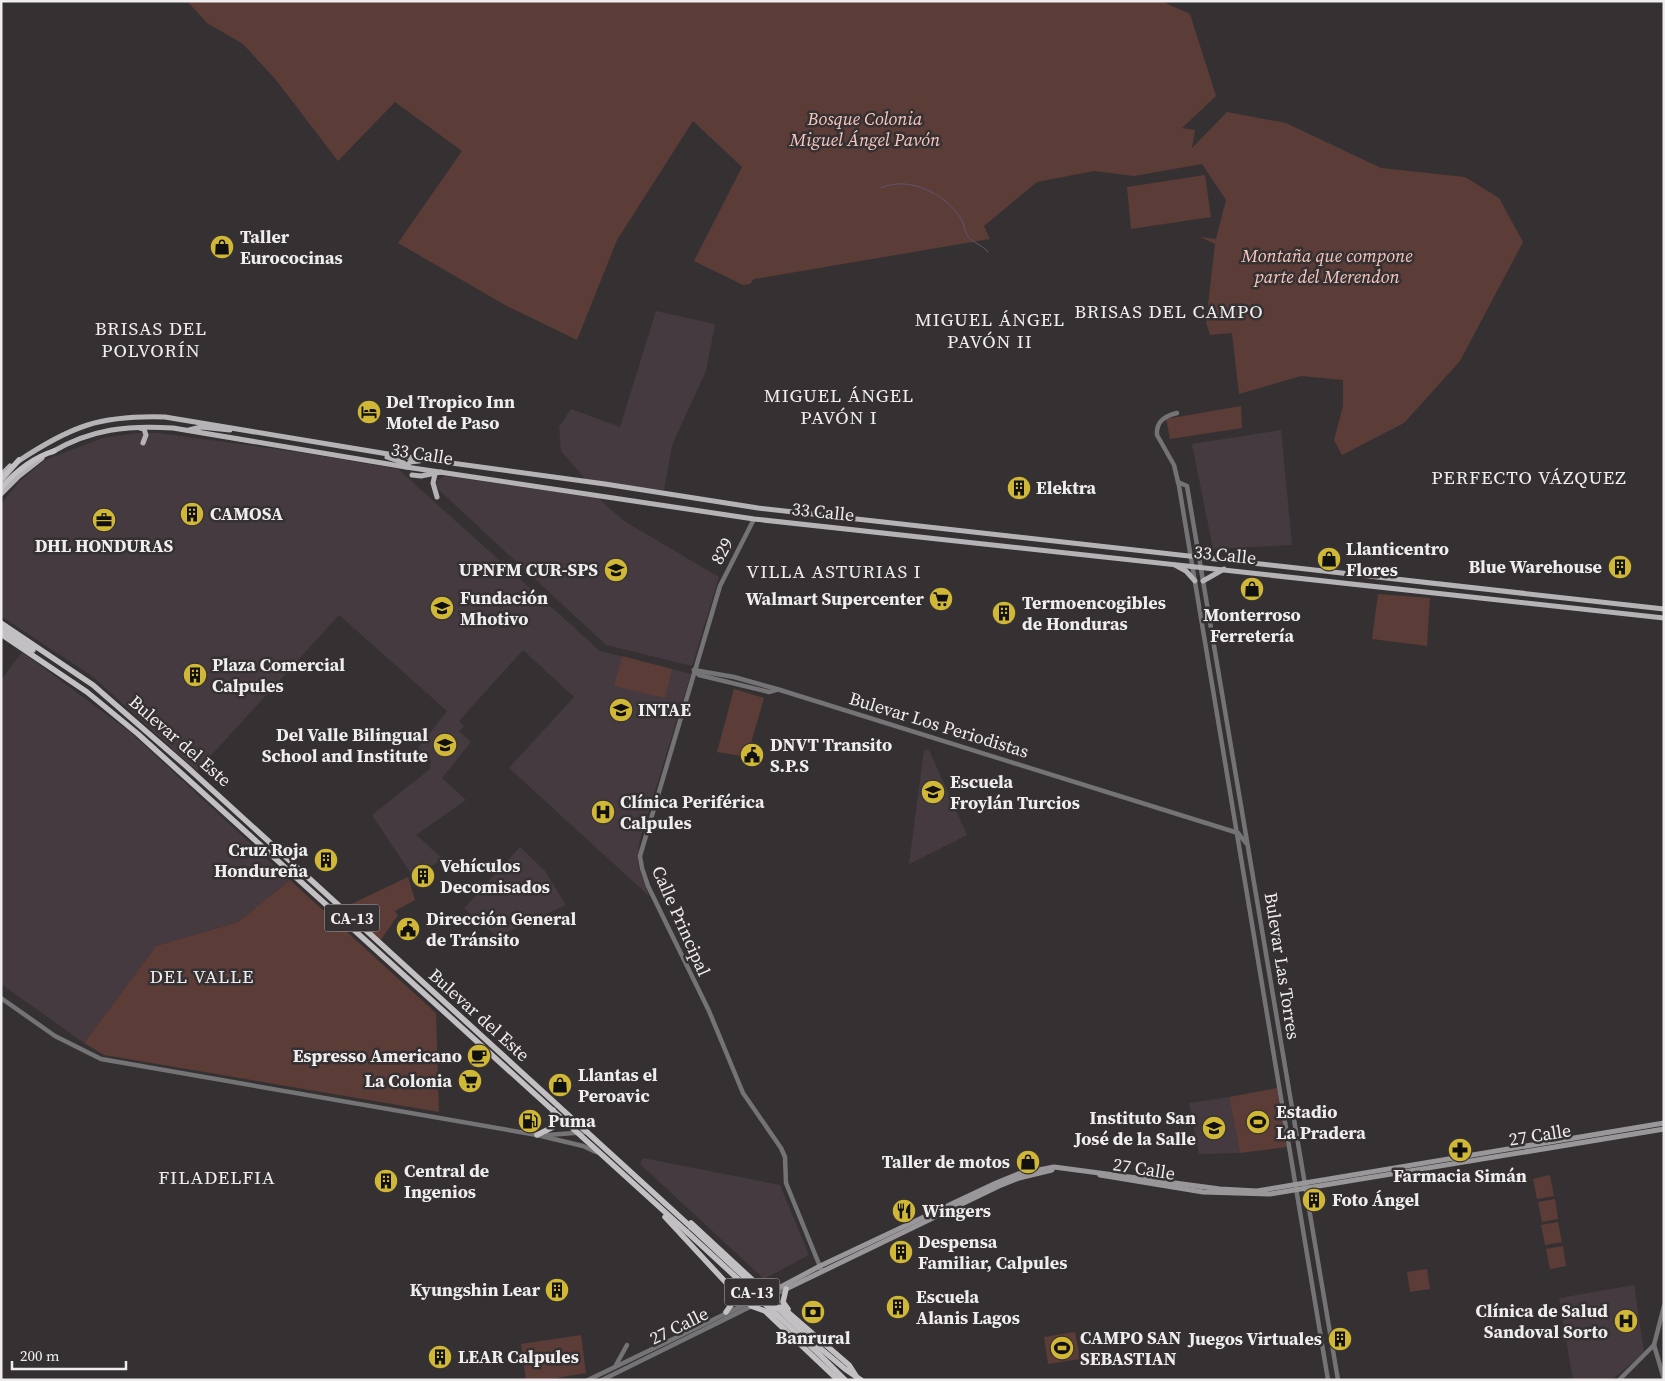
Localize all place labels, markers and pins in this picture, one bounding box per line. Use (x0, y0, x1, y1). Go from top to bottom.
place label: Taller Eurococinas (240, 224, 343, 270)
shop icon: Taller Eurococinas (209, 234, 235, 260)
place label: Del Tropico Inn Motel de Paso (386, 389, 515, 435)
hotel icon: Del Tropico Inn Motel de Paso (356, 399, 382, 425)
building icon: Elektra (1006, 475, 1032, 501)
place label: Elektra (1036, 475, 1097, 500)
building icon: CAMOSA (179, 501, 205, 527)
place label: CAMOSA (210, 501, 283, 526)
office icon: DHL HONDURAS (91, 507, 117, 533)
place label: DHL HONDURAS (35, 533, 174, 558)
place label: Llanticentro Flores (1346, 536, 1449, 582)
shop icon: Llanticentro Flores (1316, 546, 1342, 572)
place label: Blue Warehouse (1468, 554, 1602, 579)
building icon: Blue Warehouse (1607, 554, 1633, 580)
place label: UPNFM CUR-SPS (459, 557, 598, 582)
school or university icon: UPNFM CUR-SPS (603, 557, 629, 583)
shop icon: Monterroso Ferretería (1239, 576, 1265, 602)
place label: Fundación Mhotivo (460, 585, 548, 631)
place label: Walmart Supercenter (745, 586, 925, 611)
supermarket icon: Walmart Supercenter (928, 586, 954, 612)
place label: Termoencogibles de Honduras (1022, 590, 1166, 636)
school or university icon: Fundación Mhotivo (429, 595, 455, 621)
building icon: Termoencogibles de Honduras (991, 600, 1017, 626)
place label: Monterroso Ferretería (1203, 602, 1301, 648)
place label: Plaza Comercial Calpules (212, 652, 345, 698)
building icon: Plaza Comercial Calpules (182, 662, 208, 688)
school or university icon: INTAE (608, 697, 634, 723)
place label: INTAE (638, 697, 691, 722)
place label: Del Valle Bilingual School and Institute (262, 722, 428, 768)
school or university icon: Del Valle Bilingual School and Institute (432, 732, 458, 758)
place label: DNVT Transito S.P.S (770, 732, 892, 778)
public building icon: DNVT Transito S.P.S (739, 742, 765, 768)
place label: Escuela Froylán Turcios (950, 769, 1080, 815)
school or university icon: Escuela Froylán Turcios (920, 779, 946, 805)
place label: Clínica Periférica Calpules (620, 789, 765, 835)
hospital icon: Clínica Periférica Calpules (590, 799, 616, 825)
place label: Cruz Roja Hondureña (214, 837, 308, 883)
building icon: Cruz Roja Hondureña (313, 847, 339, 873)
place label: Vehículos Decomisados (440, 853, 550, 899)
building icon: Vehículos Decomisados (410, 863, 436, 889)
place label: Dirección General de Tránsito (426, 906, 576, 952)
public building icon: Dirección General de Tránsito (395, 916, 421, 942)
place label: Espresso Americano (293, 1043, 462, 1068)
cafe icon: Espresso Americano (466, 1043, 492, 1069)
place label: Llantas el Peroavic (578, 1062, 658, 1108)
place label: La Colonia (365, 1068, 452, 1093)
supermarket icon: La Colonia (457, 1068, 483, 1094)
shop icon: Llantas el Peroavic (547, 1072, 573, 1098)
place label: Estadio La Pradera (1276, 1099, 1366, 1145)
place label: Instituto San José de la Salle (1074, 1105, 1196, 1151)
fuel station icon: Puma (517, 1108, 543, 1134)
place label: Puma (548, 1108, 596, 1133)
sports icon: Estadio La Pradera (1245, 1109, 1271, 1135)
school or university icon: Instituto San José de la Salle (1201, 1115, 1227, 1141)
pharmacy icon: Farmacia Simán (1447, 1137, 1473, 1163)
place label: Taller de motos (882, 1149, 1010, 1174)
shop icon: Taller de motos (1015, 1149, 1041, 1175)
place label: Central de Ingenios (404, 1158, 489, 1204)
place label: Farmacia Simán (1393, 1163, 1527, 1188)
building icon: Central de Ingenios (373, 1168, 399, 1194)
building icon: Foto Ángel (1301, 1187, 1327, 1213)
place label: Foto Ángel (1332, 1187, 1420, 1212)
restaurant icon: Wingers (891, 1198, 917, 1224)
place label: Wingers (922, 1198, 991, 1223)
place label: Despensa Familiar, Calpules (918, 1229, 1067, 1275)
building icon: Despensa Familiar, Calpules (888, 1239, 914, 1265)
place label: Kyungshin Lear (410, 1277, 541, 1302)
building icon: Kyungshin Lear (544, 1277, 570, 1303)
place label: Escuela Alanis Lagos (916, 1284, 1020, 1330)
building icon: Escuela Alanis Lagos (885, 1294, 911, 1320)
place label: Clínica de Salud Sandoval Sorto (1475, 1298, 1608, 1344)
bank icon: Banrural (800, 1299, 826, 1325)
hospital icon: Clínica de Salud Sandoval Sorto (1613, 1308, 1639, 1334)
place label: Banrural (776, 1325, 851, 1350)
place label: CAMPO SAN SEBASTIAN (1080, 1325, 1181, 1371)
place label: Juegos Virtuales (1187, 1326, 1322, 1351)
building icon: Juegos Virtuales (1327, 1326, 1353, 1352)
sports icon: CAMPO SAN SEBASTIAN (1049, 1335, 1075, 1361)
building icon: LEAR Calpules (427, 1344, 453, 1370)
place label: LEAR Calpules (458, 1344, 579, 1369)

